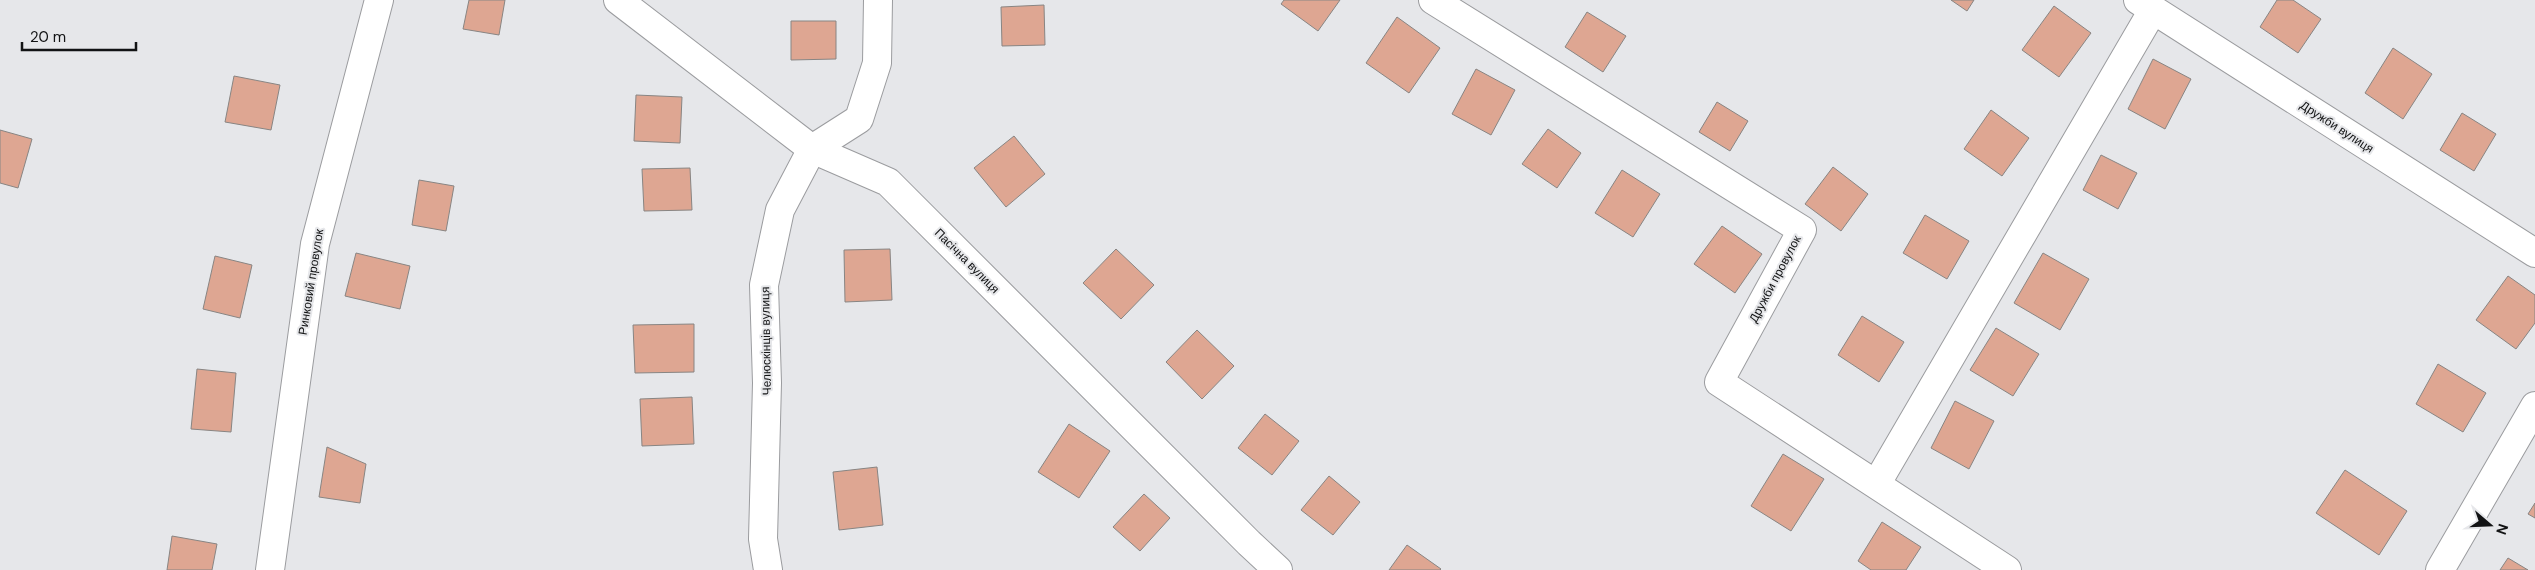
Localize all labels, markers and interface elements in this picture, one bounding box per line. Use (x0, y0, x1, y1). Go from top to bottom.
scale bar (22, 20, 136, 52)
text: 20 m (30, 27, 66, 47)
street label: Дружби вулиця (2297, 97, 2377, 157)
street label: Пасічна вулиця (931, 225, 1003, 297)
street label: Ринковий провулок (295, 227, 327, 336)
street label: Дружби провулок (1745, 232, 1805, 325)
street label: Челюскінців вулиця (757, 286, 775, 396)
north arrow (2465, 500, 2515, 550)
text: N (2492, 521, 2512, 537)

